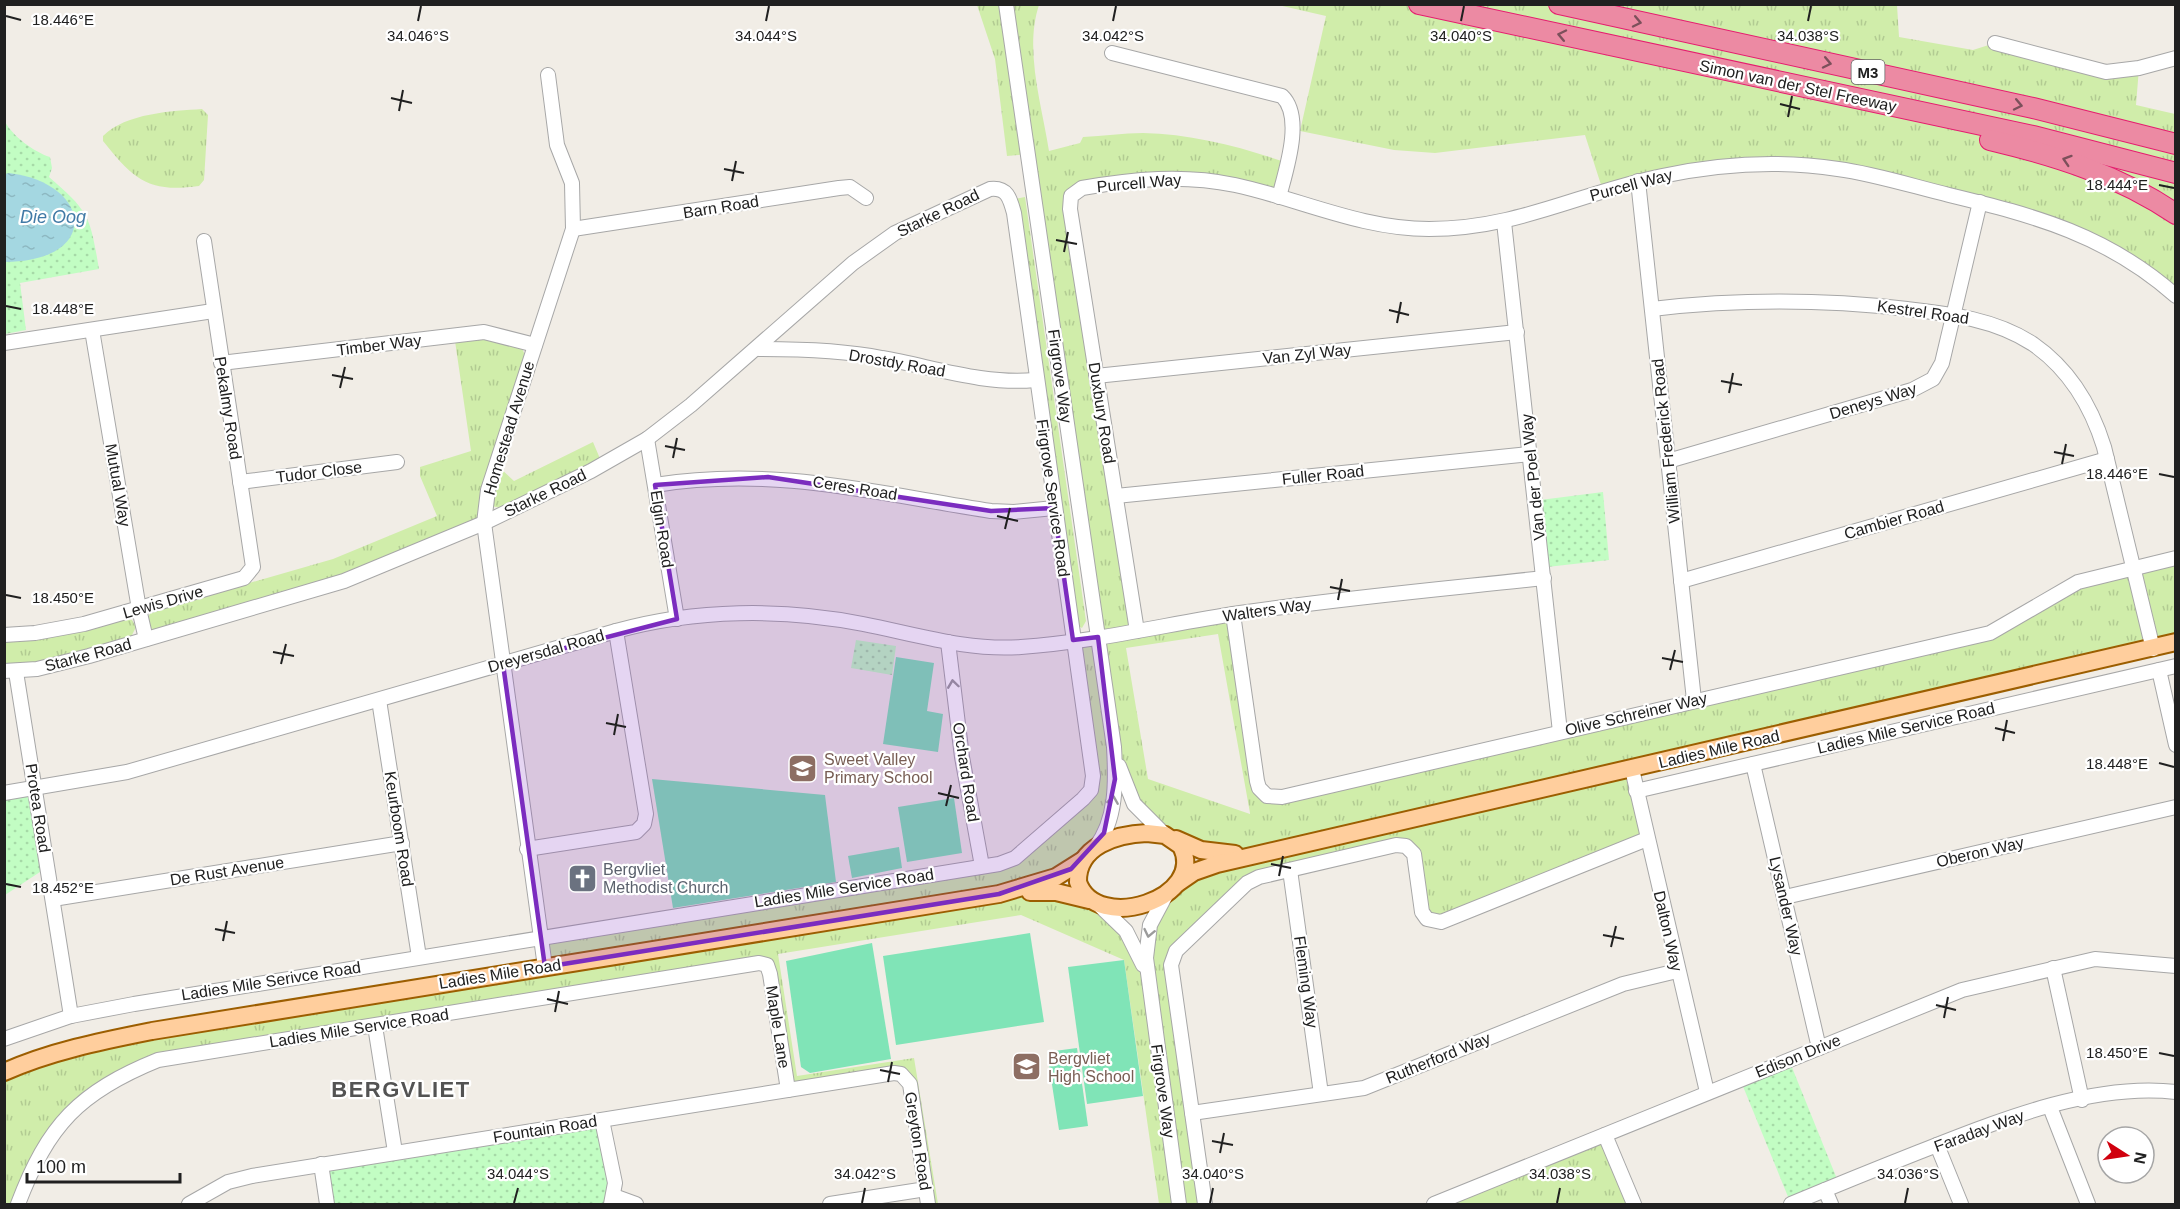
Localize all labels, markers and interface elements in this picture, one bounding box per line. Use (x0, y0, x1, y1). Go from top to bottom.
text: 18.446°E (32, 11, 94, 28)
one-way arrow (1632, 14, 1642, 27)
text: 34.046°S (387, 27, 449, 44)
text: 34.044°S (735, 27, 797, 44)
text: 34.042°S (1082, 27, 1144, 44)
text: 34.040°S (1430, 27, 1492, 44)
text: 34.038°S (1777, 27, 1839, 44)
one-way arrow (1558, 29, 1568, 42)
one-way arrow (1822, 56, 1832, 69)
street label: Simon van der Stel Freeway (1698, 57, 1898, 115)
road number: M3 (1852, 60, 1884, 84)
one-way arrow (2013, 97, 2023, 110)
one-way arrow (2062, 155, 2073, 167)
street label: Purcell Way (1588, 166, 1674, 204)
street label: Purcell Way (1096, 171, 1182, 195)
text: 18.444°E (2086, 176, 2148, 193)
street label: Starke Road (894, 186, 982, 240)
street label: Barn Road (682, 193, 760, 221)
water label: Die Oog (20, 207, 86, 227)
street label: Kestrel Road (1876, 297, 1970, 327)
text: 18.448°E (32, 300, 94, 317)
street label: Firgrove Way (1045, 328, 1075, 424)
street label: Timber Way (336, 331, 422, 359)
street label: Van Zyl Way (1262, 341, 1352, 367)
street label: Drostdy Road (847, 346, 947, 380)
street label: Pekalmy Road (211, 355, 245, 461)
street label: William Frederick Road (1649, 358, 1683, 524)
street label: Homestead Avenue (480, 359, 538, 497)
street label: Duxbury Road (1086, 361, 1118, 465)
street label: Deneys Way (1827, 380, 1919, 422)
street label: Van der Poel Way (1518, 413, 1548, 541)
street label: Firgrove Service Road (1034, 418, 1072, 578)
street label: Mutual Way (102, 442, 134, 528)
street label: Tudor Close (275, 458, 363, 486)
street label: Fuller Road (1281, 462, 1365, 488)
text: 18.446°E (2086, 465, 2148, 482)
street label: Starke Road (501, 466, 589, 520)
street label: Ceres Road (812, 473, 898, 503)
street label: Elgin Road (647, 489, 677, 569)
street label: Cambier Road (1842, 498, 1946, 542)
street label: Lewis Drive (121, 582, 205, 622)
text: 18.450°E (32, 589, 94, 606)
street label: Walters Way (1222, 595, 1312, 625)
street label: Dreyersdal Road (486, 626, 606, 676)
street label: Starke Road (43, 635, 133, 675)
one-way arrow (947, 679, 959, 689)
street label: Olive Schreiner Way (1563, 689, 1709, 739)
street label: Ladies Mile Service Road (1816, 699, 1996, 757)
street label: Orchard Road (950, 721, 982, 823)
street label: Ladies Mile Road (1657, 727, 1781, 771)
place label: Sweet Valley Primary School (824, 751, 932, 786)
school or university icon: Sweet Valley Primary School (787, 752, 819, 784)
text: 18.448°E (2086, 755, 2148, 772)
street label: Protea Road (23, 762, 53, 854)
street label: Keurboom Road (381, 770, 417, 888)
one-way arrow (1106, 796, 1119, 806)
street label: Oberon Way (1935, 834, 2025, 870)
street label: De Rust Avenue (169, 854, 285, 888)
street label: Lysander Way (1766, 855, 1806, 957)
place label: Bergvliet Methodist Church (603, 861, 728, 896)
church icon: Bergvliet Methodist Church (566, 862, 598, 894)
street label: Ladies Mile Service Road (753, 865, 935, 911)
text: 18.452°E (32, 879, 94, 896)
street label: Dalton Way (1650, 889, 1686, 973)
one-way arrow (1143, 927, 1156, 937)
street label: Fleming Way (1291, 935, 1321, 1029)
street label: Ladies Mile Road (438, 956, 562, 992)
street label: Ladies Mile Serivce Road (180, 958, 362, 1004)
street label: Maple Lane (763, 984, 793, 1070)
street label: Ladies Mile Service Road (268, 1005, 450, 1051)
street label: Rutherford Way (1383, 1029, 1493, 1087)
street label: Edison Drive (1753, 1031, 1843, 1081)
street label: Firgrove Way (1148, 1043, 1178, 1139)
text: 18.450°E (2086, 1044, 2148, 1061)
place label: Bergvliet High School (1048, 1050, 1134, 1085)
school or university icon: Bergvliet High School (1011, 1051, 1043, 1083)
district label: BERGVLIET (331, 1077, 471, 1102)
street label: Greyton Road (902, 1090, 934, 1192)
street label: Faraday Way (1932, 1107, 2026, 1155)
street label: Fountain Road (492, 1112, 598, 1146)
north arrow (2096, 1125, 2156, 1185)
scale bar (27, 1146, 180, 1184)
text: N (2131, 1151, 2150, 1165)
text: 100 m (36, 1157, 86, 1177)
text: 34.044°S (487, 1165, 549, 1182)
text: 34.042°S (834, 1165, 896, 1182)
text: 34.040°S (1182, 1165, 1244, 1182)
text: 34.038°S (1529, 1165, 1591, 1182)
text: 34.036°S (1877, 1165, 1939, 1182)

